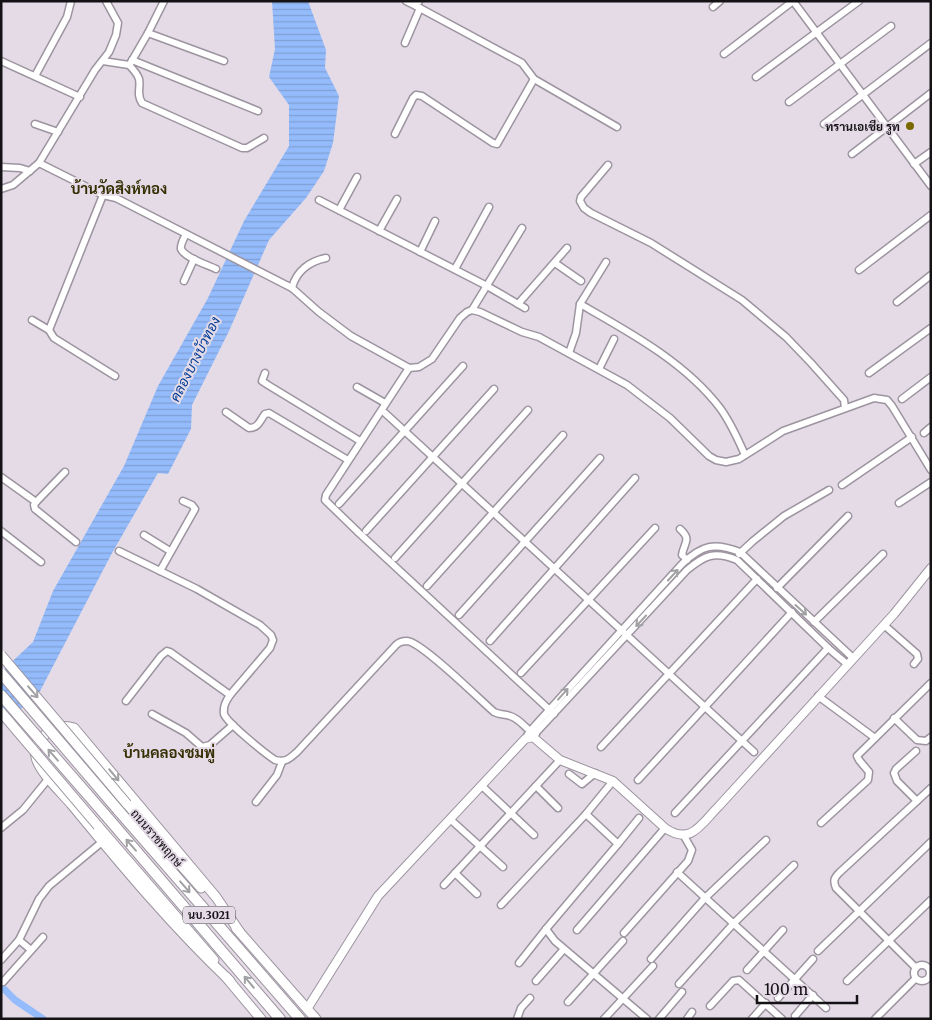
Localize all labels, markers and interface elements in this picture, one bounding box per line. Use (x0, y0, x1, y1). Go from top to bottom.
place label: ทรานเอเชีย รูท (825, 119, 900, 135)
marker: ทรานเอเชีย รูท (904, 120, 916, 132)
district label: บ้านวัดสิงห์ทอง (71, 179, 167, 198)
water label: คลองบางบัวทอง (166, 313, 224, 405)
one-way arrow (667, 568, 679, 581)
one-way arrow (794, 604, 807, 615)
one-way arrow (635, 615, 646, 628)
one-way arrow (27, 685, 39, 698)
one-way arrow (557, 688, 569, 701)
district label: บ้านคลองชมพู่ (123, 743, 215, 764)
one-way arrow (47, 748, 59, 761)
one-way arrow (108, 768, 119, 781)
street label: ถนนราชพฤกษ์ (128, 806, 187, 871)
one-way arrow (125, 839, 137, 852)
one-way arrow (179, 880, 190, 893)
road number: นบ.3021 (183, 906, 235, 924)
scale bar (757, 972, 857, 1004)
one-way arrow (243, 975, 254, 988)
text: 100 m (764, 980, 808, 999)

